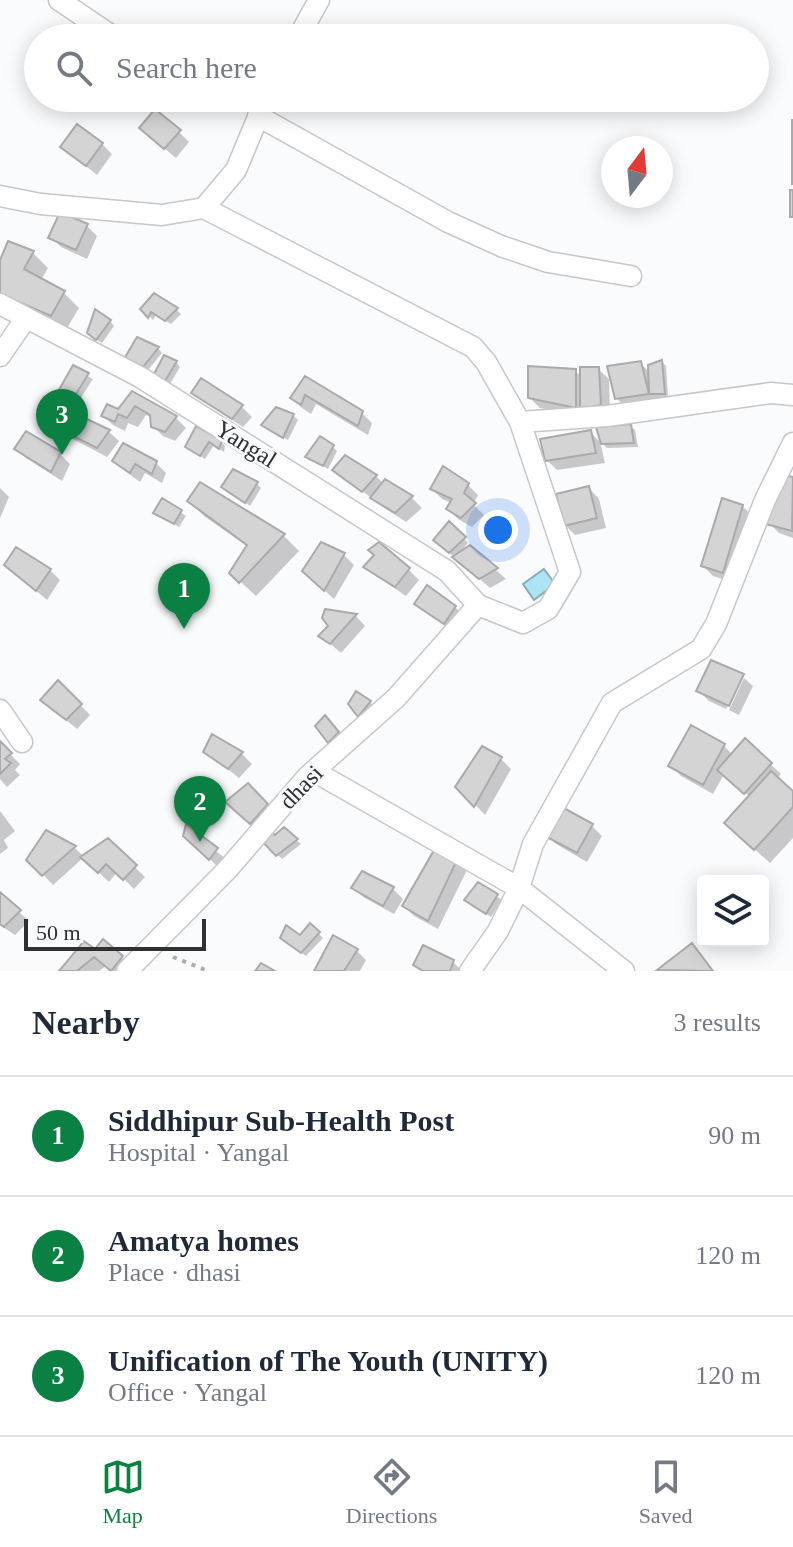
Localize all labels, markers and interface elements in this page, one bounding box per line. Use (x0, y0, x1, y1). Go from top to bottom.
search box (24, 24, 769, 112)
icon: search (52, 46, 96, 90)
text: Search here (116, 51, 257, 84)
north arrow (601, 136, 673, 208)
pin: 3 (36, 389, 88, 455)
street label: Yangal (211, 415, 282, 473)
your location (478, 510, 518, 550)
pin: 1 (158, 563, 210, 629)
street label: dhasi (274, 760, 328, 814)
pin: 2 (174, 776, 226, 842)
map controls (697, 875, 769, 947)
button: layers (697, 875, 769, 947)
scale bar (24, 915, 206, 951)
text: 50 m (36, 920, 81, 945)
text: Nearby (32, 1004, 140, 1041)
text: 3 results (674, 1008, 761, 1037)
text: Siddhipur Sub-Health Post (108, 1104, 454, 1137)
text: 1 (52, 1121, 65, 1150)
text: 90 m (708, 1121, 761, 1150)
text: Hospital · Yangal (108, 1138, 289, 1167)
text: Amatya homes (108, 1224, 299, 1257)
text: 2 (52, 1241, 65, 1270)
text: 120 m (695, 1241, 761, 1270)
text: Place · dhasi (108, 1258, 241, 1287)
text: Unification of The Youth (UNITY) (108, 1344, 548, 1377)
text: 3 (52, 1361, 65, 1390)
text: 120 m (695, 1361, 761, 1390)
text: Office · Yangal (108, 1378, 267, 1407)
tab: Map (101, 1455, 145, 1529)
tab: Directions (346, 1455, 437, 1529)
tab: Saved (639, 1455, 692, 1529)

